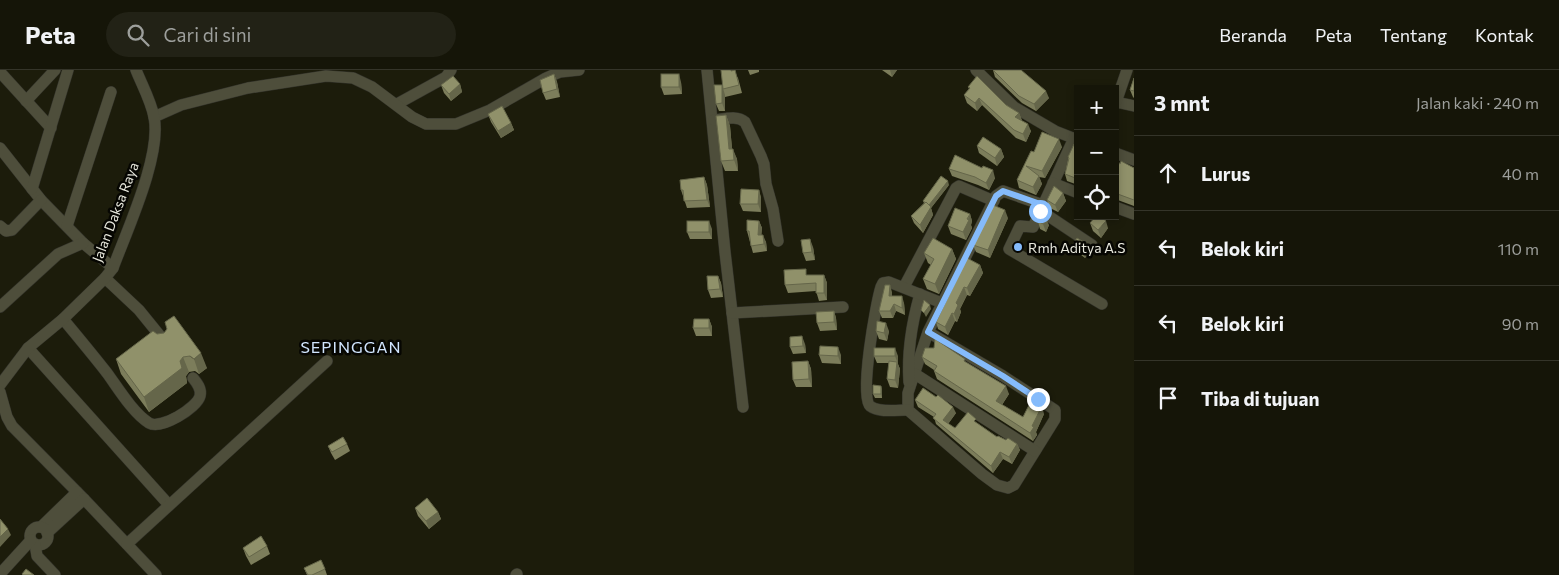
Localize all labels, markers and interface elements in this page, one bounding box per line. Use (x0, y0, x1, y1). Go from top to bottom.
search box (106, 12, 456, 57)
text: Peta (25, 20, 76, 49)
icon: search (124, 21, 152, 49)
text: Cari di sini (164, 23, 251, 46)
text: Beranda (1219, 24, 1287, 46)
text: Peta (1315, 24, 1352, 46)
text: Tentang (1380, 24, 1447, 46)
text: Kontak (1475, 24, 1534, 46)
map controls (1074, 85, 1119, 220)
button: + (1074, 85, 1119, 130)
text: 3 mnt (1154, 90, 1210, 115)
text: Jalan kaki · 240 m (1416, 93, 1539, 112)
button: − (1074, 130, 1119, 175)
icon: ahead (1154, 159, 1182, 187)
street label: Jalan Daksa Raya (88, 160, 142, 264)
text: Lurus (1201, 162, 1250, 185)
text: 40 m (1502, 164, 1539, 183)
button: locate (1074, 175, 1119, 220)
route start (1029, 200, 1052, 223)
icon: left (1154, 234, 1182, 262)
text: Belok kiri (1201, 237, 1284, 260)
place label: Rmh Aditya A.S (1028, 239, 1125, 256)
text: 110 m (1498, 239, 1539, 258)
marker: Rmh Aditya A.S (1012, 241, 1024, 253)
icon: left (1154, 309, 1182, 337)
text: Belok kiri (1201, 312, 1284, 335)
text: 90 m (1502, 314, 1539, 333)
district label: SEPINGGAN (300, 337, 402, 356)
icon: arrive (1154, 384, 1182, 412)
text: Tiba di tujuan (1201, 387, 1319, 410)
route end (1027, 388, 1050, 411)

